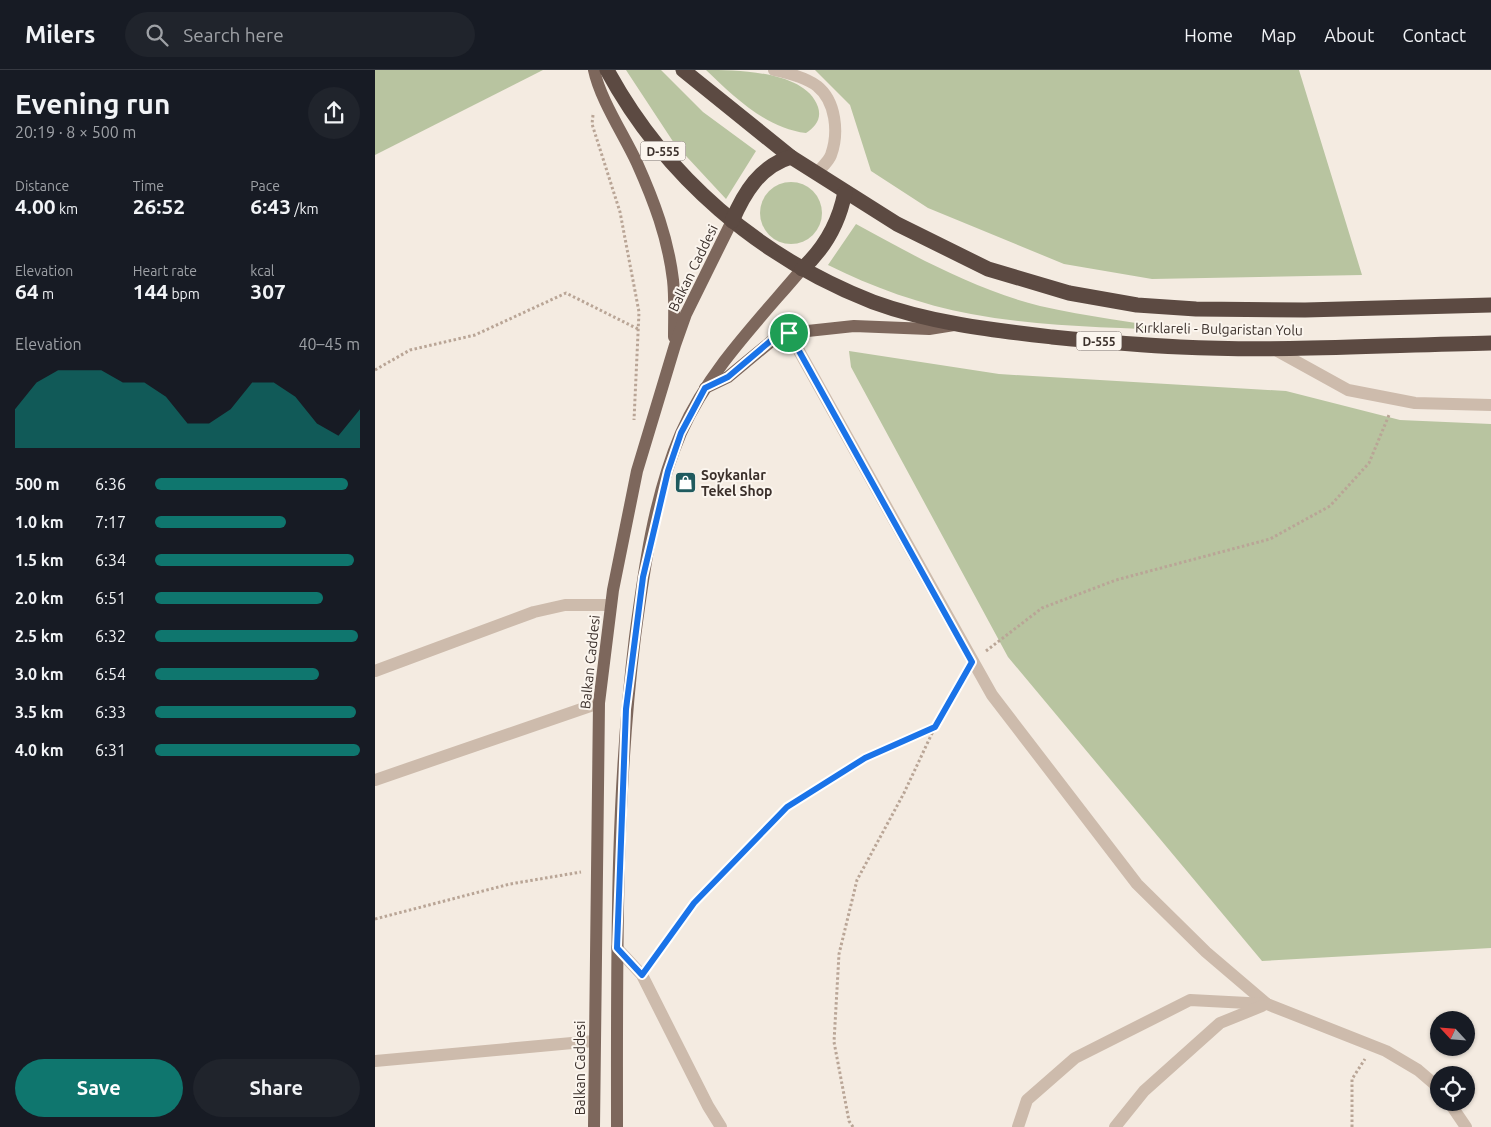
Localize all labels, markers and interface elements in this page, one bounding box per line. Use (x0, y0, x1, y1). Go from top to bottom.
search box (125, 12, 475, 57)
text: Milers (25, 21, 95, 48)
icon: search (143, 21, 171, 49)
text: Search here (183, 24, 284, 46)
text: Home (1184, 25, 1233, 45)
text: Map (1261, 25, 1296, 45)
text: About (1324, 25, 1374, 45)
text: Contact (1402, 25, 1466, 45)
button: share (308, 87, 360, 139)
text: Evening run (15, 88, 170, 119)
text: 20:19 · 8 × 500 m (15, 123, 136, 141)
road number: D-555 (641, 142, 685, 160)
text: Distance (15, 178, 69, 194)
text: Time (133, 178, 164, 194)
text: Pace (250, 178, 280, 194)
text: 4.00 (15, 194, 56, 218)
text: 26:52 (133, 194, 185, 218)
text: 6:43 (250, 194, 291, 218)
text: km (56, 201, 78, 217)
text: /km (291, 201, 319, 217)
street label: Balkan Caddesi (665, 222, 721, 314)
text: Elevation (15, 263, 73, 279)
text: Heart rate (133, 263, 197, 279)
text: kcal (250, 263, 275, 279)
text: 64 (15, 279, 39, 303)
text: 144 (133, 279, 168, 303)
text: 307 (250, 279, 286, 303)
text: m (39, 286, 54, 302)
text: bpm (168, 286, 200, 302)
pin (768, 312, 810, 354)
icon: arrive (775, 319, 803, 347)
street label: Kırklareli - Bulgaristan Yolu (1135, 320, 1303, 338)
road number: D-555 (1077, 332, 1121, 350)
text: Elevation (15, 335, 82, 353)
text: 40–45 m (298, 335, 360, 353)
place label: Soykanlar Tekel Shop (701, 467, 773, 499)
shop icon: Soykanlar Tekel Shop (673, 471, 697, 495)
text: 500 m (15, 475, 60, 493)
text: 6:36 (95, 475, 126, 493)
text: 1.0 km (15, 513, 64, 531)
text: 7:17 (95, 513, 126, 531)
text: 1.5 km (15, 551, 64, 569)
text: 6:34 (95, 551, 126, 569)
text: 2.0 km (15, 589, 64, 607)
text: 6:51 (95, 589, 126, 607)
street label: Balkan Caddesi (577, 614, 603, 710)
text: 2.5 km (15, 627, 64, 645)
text: 6:32 (95, 627, 126, 645)
text: 3.0 km (15, 665, 64, 683)
text: 6:54 (95, 665, 126, 683)
text: 3.5 km (15, 703, 64, 721)
text: 6:33 (95, 703, 126, 721)
text: 4.0 km (15, 741, 64, 759)
text: 6:31 (95, 741, 126, 759)
north arrow (1430, 1011, 1475, 1056)
map controls (1430, 1011, 1475, 1111)
street label: Balkan Caddesi (572, 1021, 588, 1115)
button: Save (15, 1059, 183, 1117)
button: Share (193, 1059, 360, 1117)
button: locate (1430, 1066, 1475, 1111)

